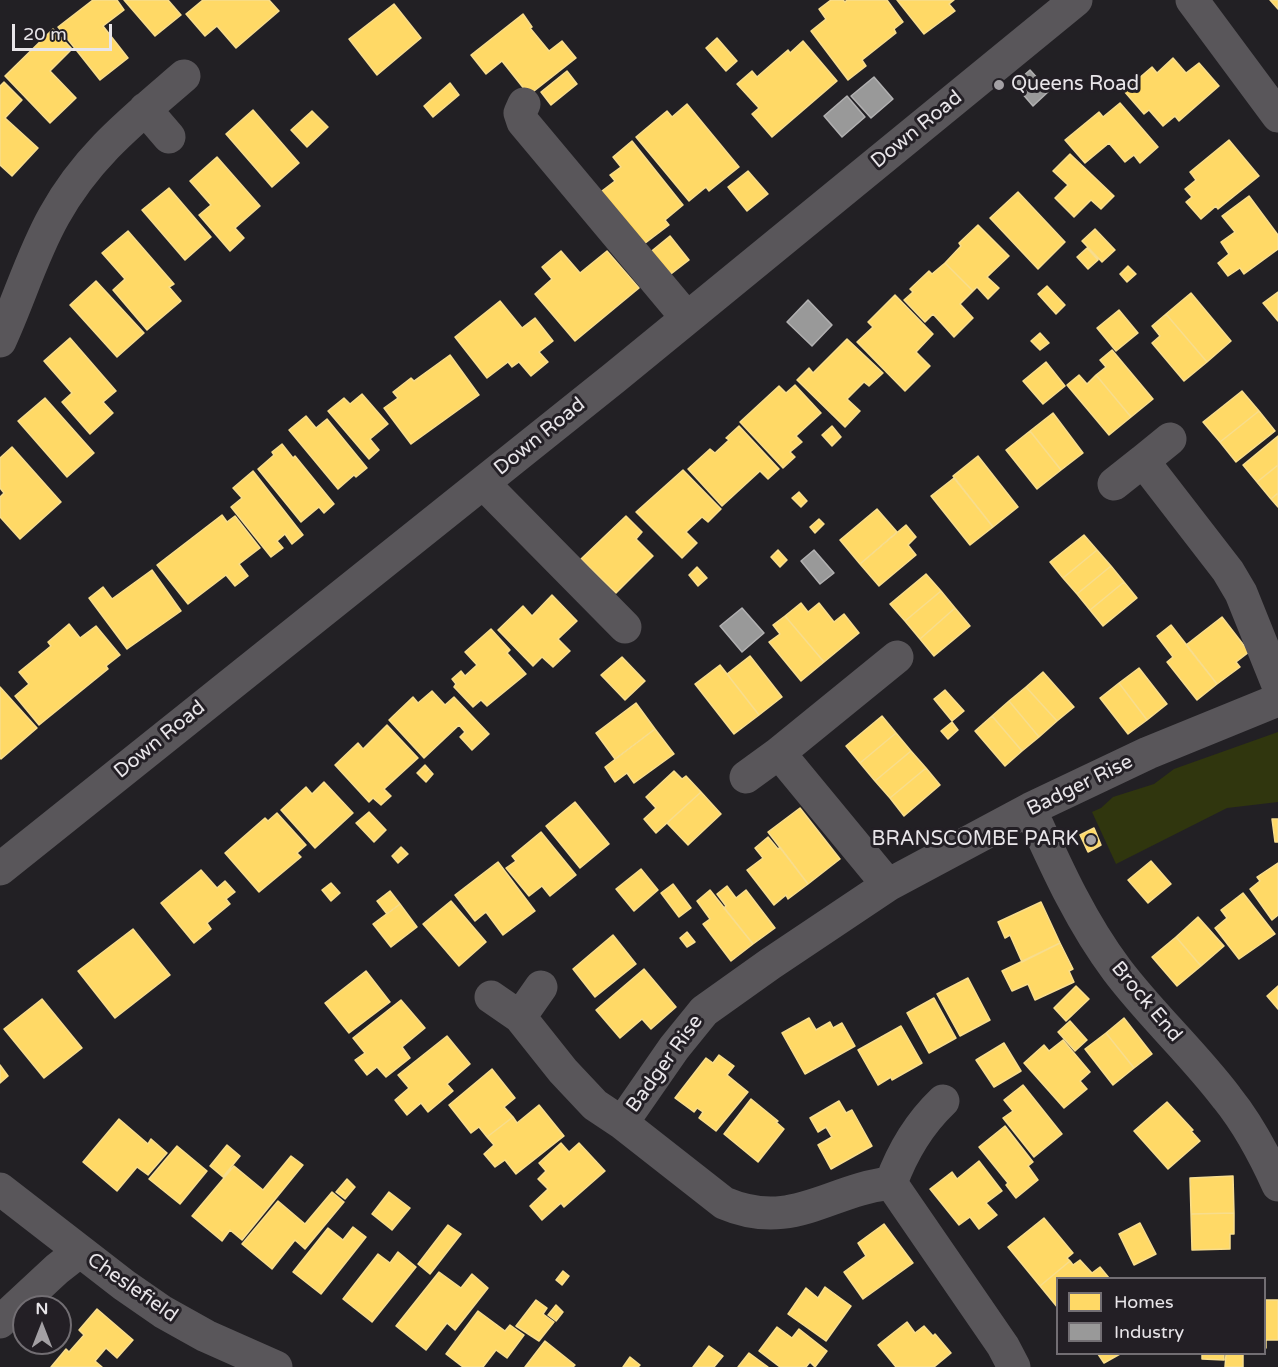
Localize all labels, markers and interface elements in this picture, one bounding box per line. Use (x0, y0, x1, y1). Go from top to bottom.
scale bar (15, 12, 116, 50)
text: 20 m (23, 23, 67, 45)
place label: Queens Road (1011, 73, 1139, 97)
marker: Queens Road (992, 78, 1006, 92)
street label: Down Road (867, 86, 967, 174)
street label: Down Road (490, 393, 590, 481)
street label: Down Road (110, 696, 210, 784)
street label: Badger Rise (1023, 750, 1137, 822)
place label: BRANSCOMBE PARK (872, 828, 1079, 852)
marker: BRANSCOMBE PARK (1084, 833, 1098, 847)
street label: Brock End (1105, 957, 1187, 1047)
street label: Badger Rise (622, 1011, 708, 1117)
street label: Cheslefield (82, 1248, 182, 1328)
legend (1056, 1277, 1266, 1355)
text: Homes (1114, 1291, 1174, 1313)
north arrow (12, 1295, 72, 1355)
text: N (36, 1299, 48, 1319)
text: Industry (1114, 1321, 1184, 1343)

